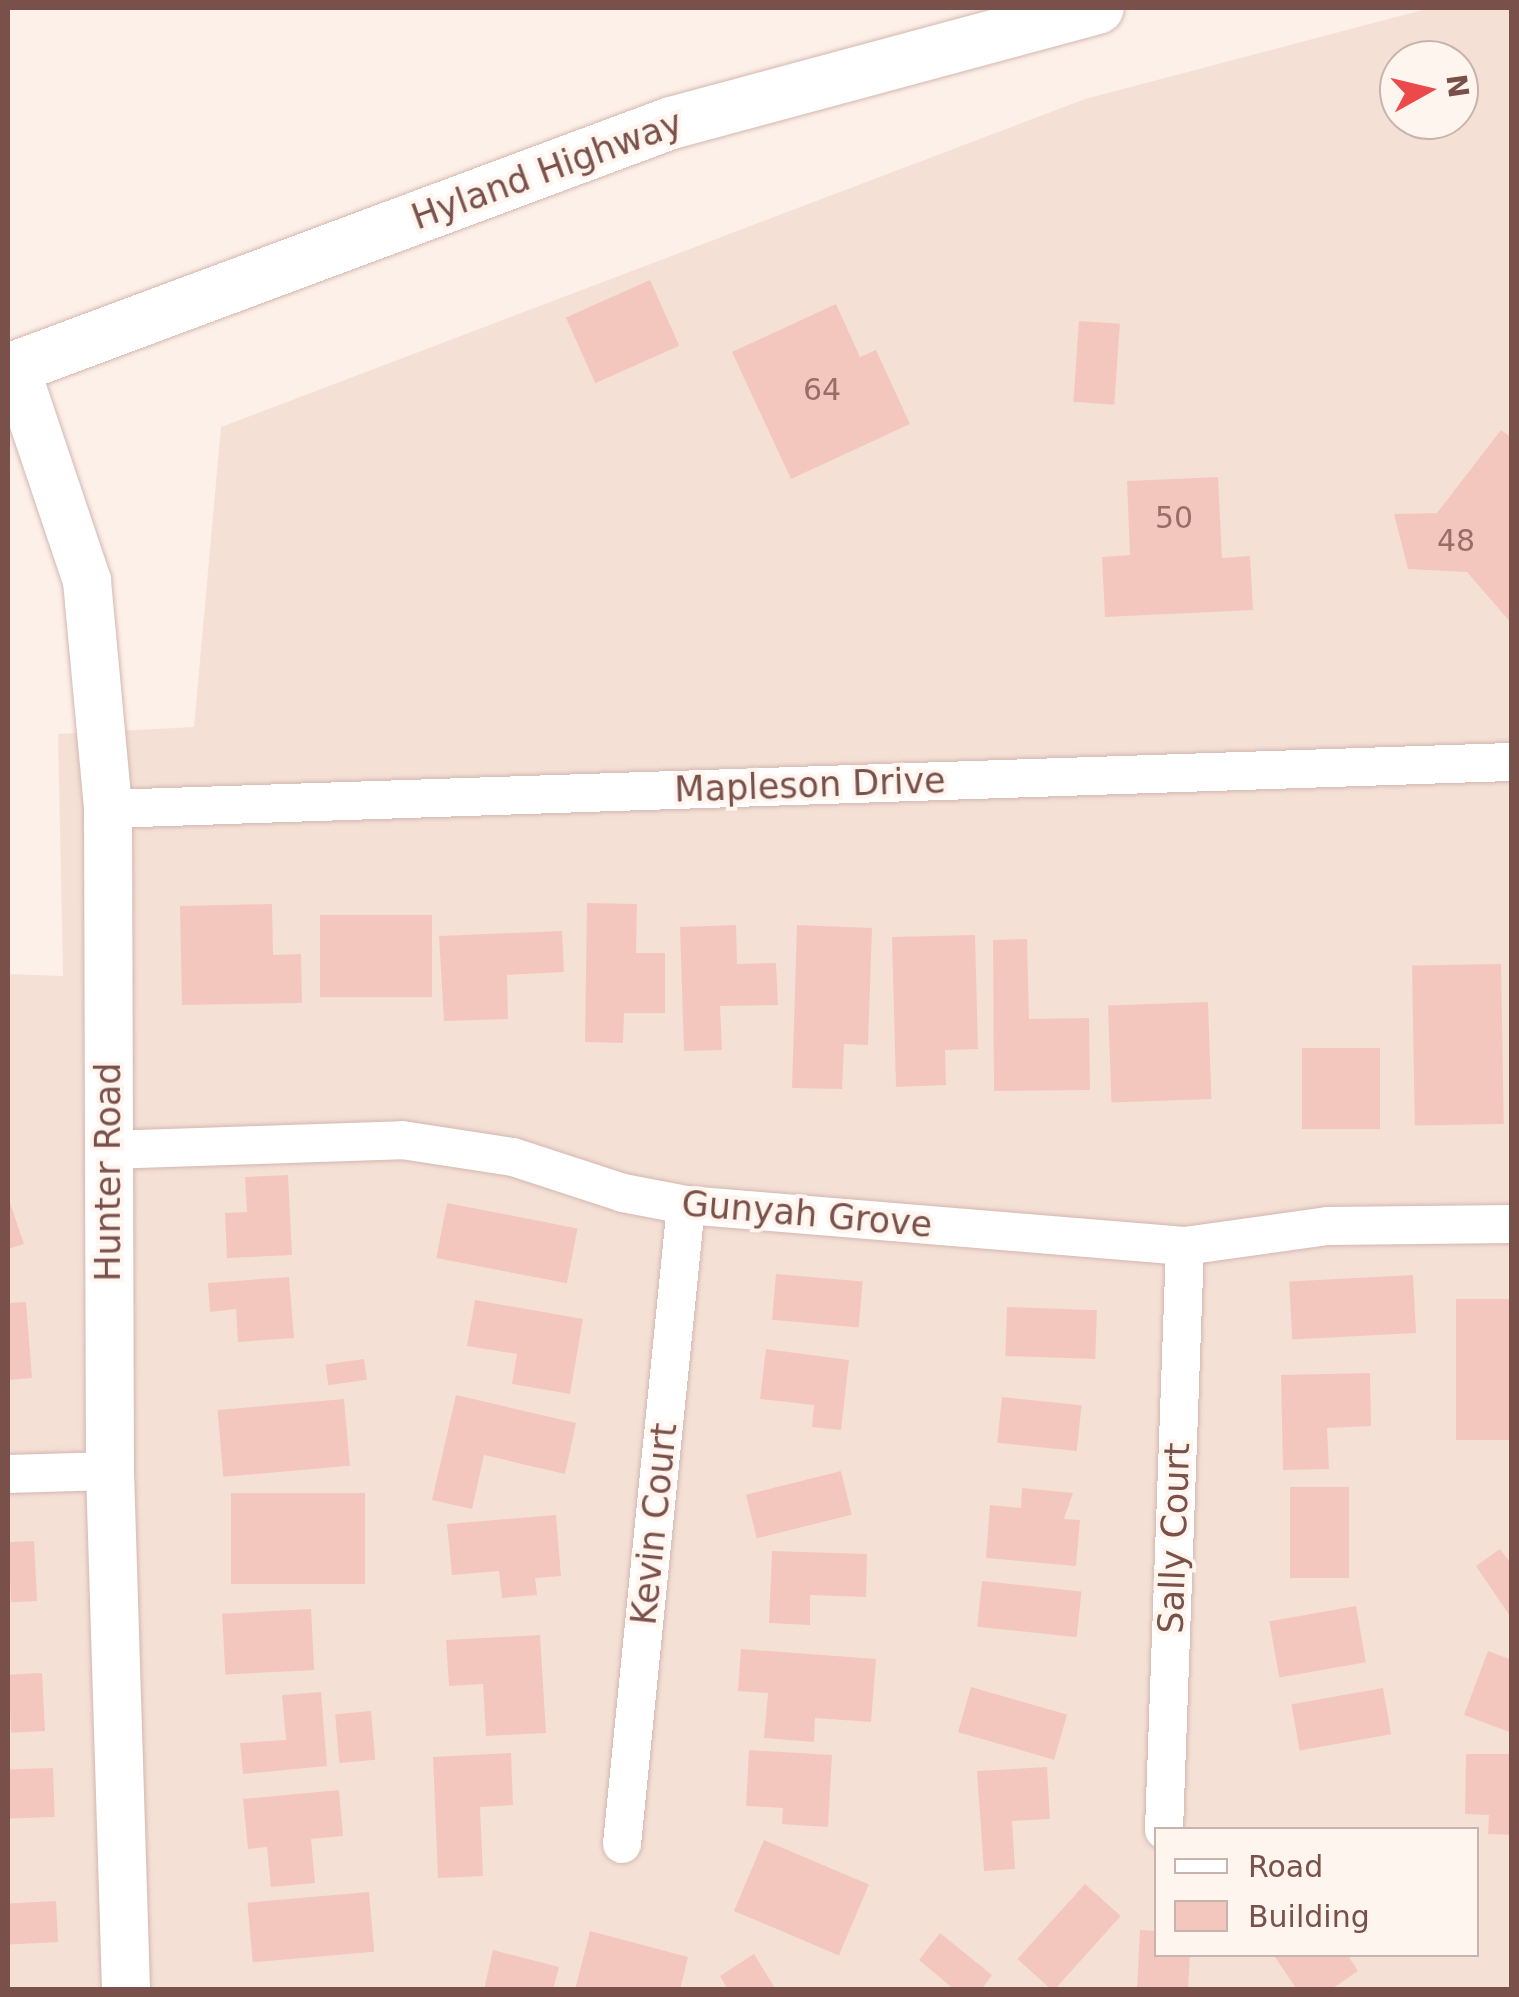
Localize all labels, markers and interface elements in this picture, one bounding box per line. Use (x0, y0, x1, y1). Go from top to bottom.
north arrow (1379, 40, 1479, 140)
text: N (1439, 72, 1475, 100)
street label: Hyland Highway (406, 102, 688, 238)
house number: 64 (803, 372, 841, 408)
house number: 50 (1155, 500, 1193, 536)
house number: 48 (1437, 523, 1475, 559)
street label: Mapleson Drive (674, 759, 946, 811)
street label: Hunter Road (87, 1062, 129, 1282)
street label: Gunyah Grove (680, 1182, 934, 1246)
street label: Kevin Court (623, 1421, 685, 1627)
street label: Sally Court (1150, 1442, 1198, 1634)
legend (1154, 1827, 1479, 1957)
text: Road (1248, 1849, 1323, 1884)
text: Building (1248, 1899, 1370, 1934)

